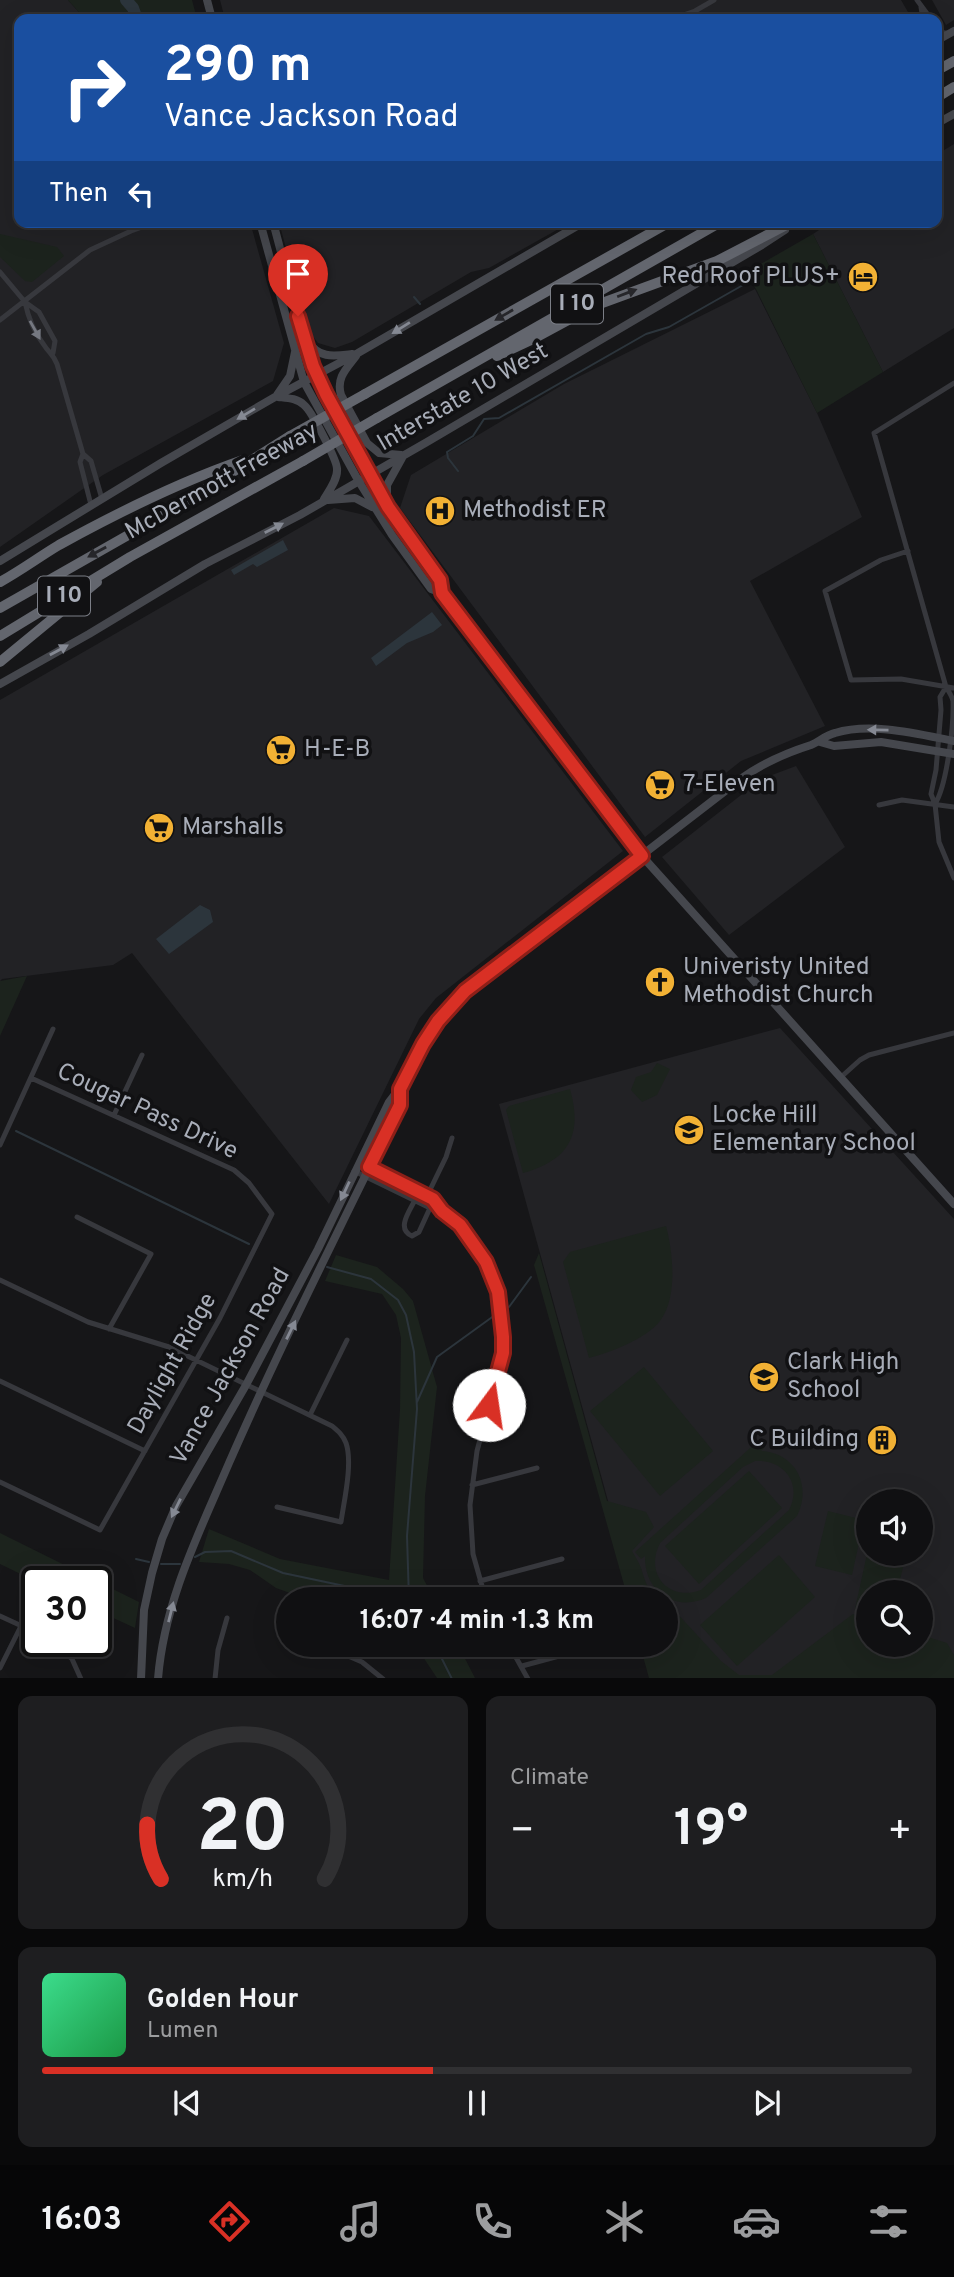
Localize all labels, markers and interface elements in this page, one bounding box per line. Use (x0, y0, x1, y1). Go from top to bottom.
text: 290 m (164, 37, 312, 99)
icon: right (49, 42, 140, 133)
text: Vance Jackson Road (164, 98, 459, 138)
icon: left (122, 175, 160, 213)
text: Then (49, 178, 108, 211)
pin (268, 244, 328, 316)
icon: arrive (279, 255, 317, 293)
hotel icon: Red Roof PLUS+ (846, 260, 880, 294)
place label: Red Roof PLUS+ (662, 262, 840, 292)
road number: I 10 (551, 284, 603, 324)
one-way arrow (617, 287, 638, 298)
one-way arrow (494, 309, 514, 321)
one-way arrow (29, 320, 41, 339)
one-way arrow (391, 322, 410, 334)
street label: Interstate 10 West (372, 337, 554, 459)
one-way arrow (237, 408, 256, 420)
street label: McDermott Freeway (120, 417, 324, 547)
hospital icon: Methodist ER (423, 494, 457, 528)
place label: Methodist ER (463, 496, 607, 526)
one-way arrow (265, 523, 285, 535)
one-way arrow (87, 546, 106, 558)
road number: I 10 (38, 576, 90, 616)
one-way arrow (50, 644, 69, 656)
one-way arrow (867, 725, 889, 736)
supermarket icon: H-E-B (264, 733, 298, 767)
place label: H-E-B (304, 735, 370, 765)
supermarket icon: 7-Eleven (643, 768, 677, 802)
place label: 7-Eleven (683, 770, 776, 800)
supermarket icon: Marshalls (142, 811, 176, 845)
place label: Marshalls (182, 813, 284, 843)
place label: Univeristy United Methodist Church (683, 953, 874, 1011)
church icon: Univeristy United Methodist Church (643, 965, 677, 999)
street label: Cougar Pass Drive (52, 1057, 242, 1167)
place label: Locke Hill Elementary School (712, 1101, 916, 1159)
school or university icon: Locke Hill Elementary School (672, 1113, 706, 1147)
one-way arrow (339, 1181, 351, 1201)
street label: Vance Jackson Road (164, 1263, 298, 1471)
street label: Daylight Ridge (122, 1288, 224, 1440)
one-way arrow (285, 1320, 296, 1340)
place label: Clark High School (787, 1348, 899, 1406)
school or university icon: Clark High School (747, 1360, 781, 1394)
position arrow (452, 1368, 526, 1442)
building icon: C Building (865, 1423, 899, 1457)
place label: C Building (749, 1425, 859, 1455)
map controls (856, 1489, 933, 1657)
button: sound (856, 1489, 933, 1566)
one-way arrow (170, 1498, 181, 1518)
speed limit sign: 30 (21, 1566, 112, 1657)
button: search (856, 1580, 933, 1657)
one-way arrow (166, 1600, 177, 1622)
text: 16:07 · 4 min · 1.3 km (360, 1605, 594, 1638)
text: Climate (510, 1764, 589, 1793)
text: 20 (197, 1785, 289, 1877)
text: 19° (674, 1798, 748, 1864)
text: − (510, 1808, 535, 1857)
text: + (887, 1808, 912, 1857)
text: km/h (213, 1863, 273, 1895)
text: Golden Hour (147, 1984, 298, 2017)
text: Lumen (147, 2017, 218, 2046)
icon: previous (168, 2084, 206, 2122)
icon: pause (458, 2084, 496, 2122)
icon: next (748, 2084, 786, 2122)
icon: directions (205, 2197, 254, 2246)
icon: music (336, 2197, 385, 2246)
icon: phone (468, 2197, 517, 2246)
icon: climate (600, 2197, 649, 2246)
icon: car (732, 2197, 781, 2246)
icon: filters (864, 2197, 913, 2246)
text: 16:03 (41, 2201, 122, 2241)

